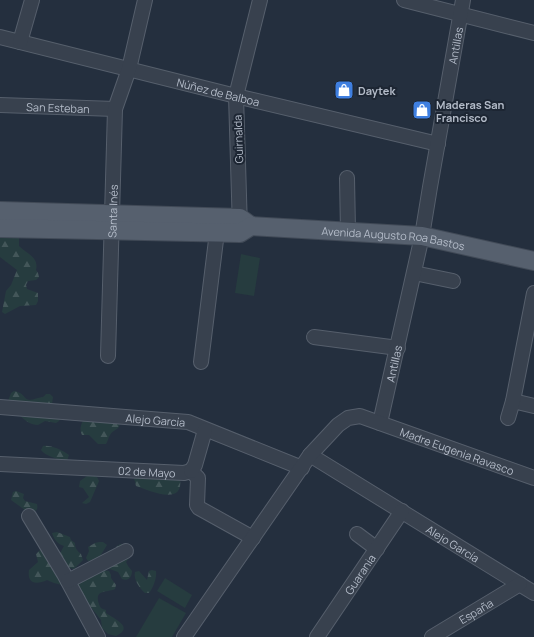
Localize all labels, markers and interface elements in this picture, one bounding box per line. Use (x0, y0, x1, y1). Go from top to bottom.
street label: Antillas (444, 25, 466, 65)
street label: Núñez de Balboa (175, 74, 261, 109)
shop icon: Daytek (333, 79, 355, 101)
place label: Daytek (358, 83, 396, 98)
place label: Maderas San Francisco (436, 97, 504, 125)
street label: San Esteban (26, 98, 90, 116)
shop icon: Maderas San Francisco (411, 99, 433, 121)
street label: Guirnalda (230, 114, 246, 164)
street label: Santa Inés (104, 184, 120, 238)
street label: Avenida Augusto Roa Bastos (321, 223, 467, 253)
street label: Antillas (382, 343, 405, 383)
street label: Alejo García (125, 410, 186, 429)
street label: Madre Eugenia Ravasco (398, 423, 517, 478)
street label: 02 de Mayo (118, 462, 176, 480)
street label: Alejo García (424, 521, 482, 565)
street label: Guarania (341, 551, 378, 597)
street label: España (456, 595, 496, 627)

